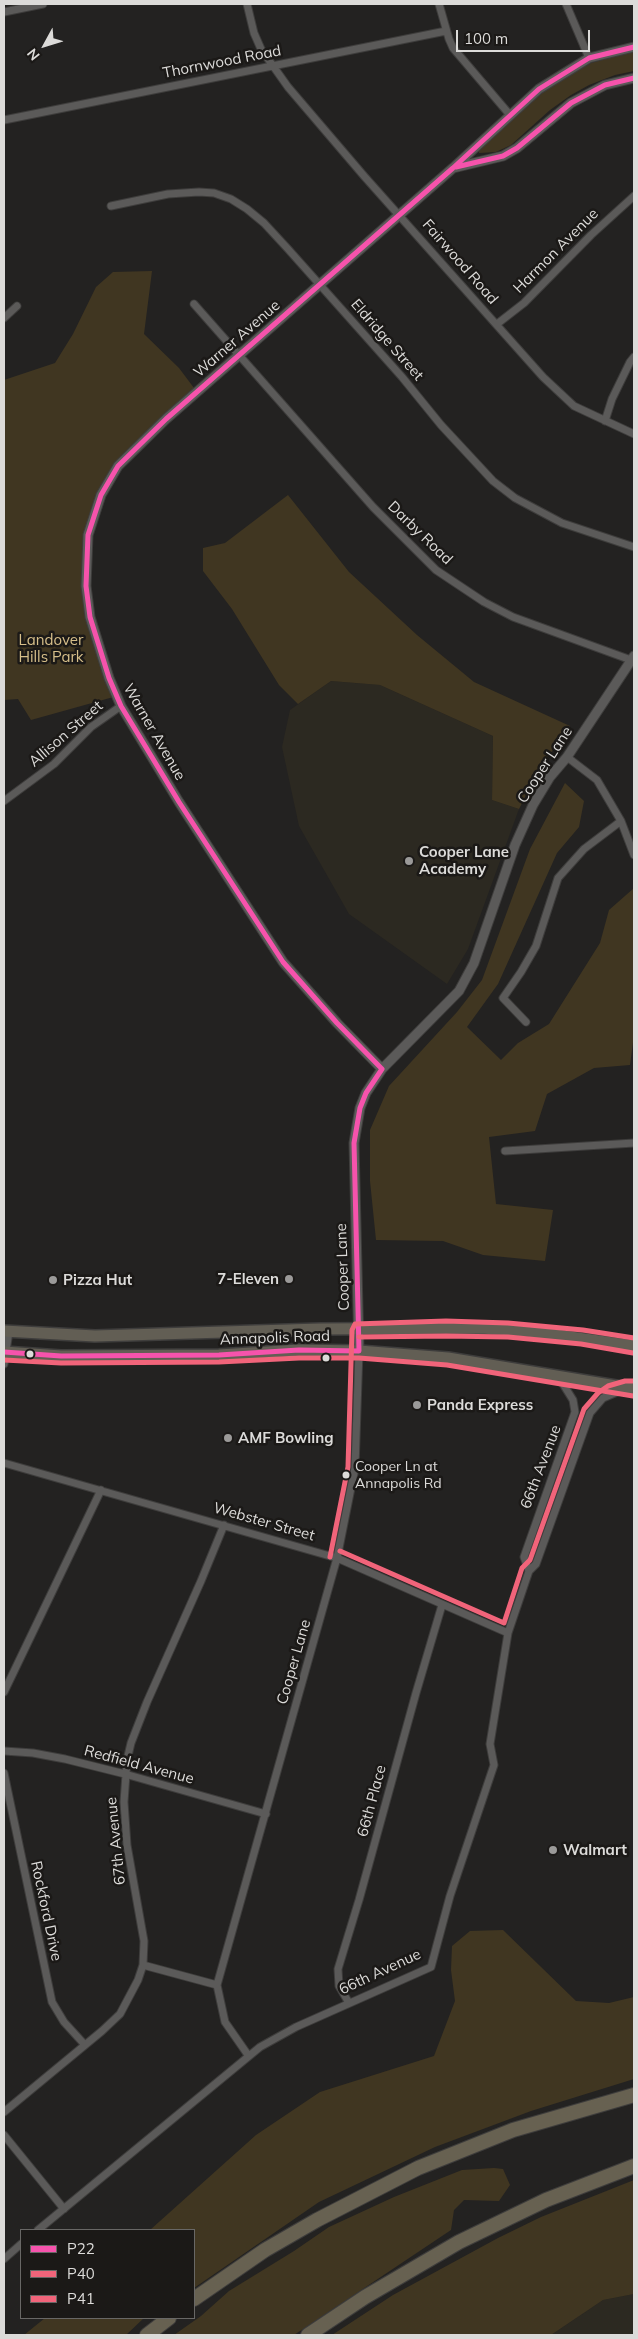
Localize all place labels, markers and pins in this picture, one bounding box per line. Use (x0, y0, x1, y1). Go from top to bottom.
place label: Cooper Lane Academy (419, 843, 509, 878)
marker: Cooper Lane Academy (403, 855, 415, 867)
place label: 7-Eleven (217, 1270, 279, 1288)
place label: Pizza Hut (63, 1271, 132, 1289)
marker: 7-Eleven (283, 1273, 295, 1285)
marker: Pizza Hut (47, 1274, 59, 1286)
unlabelled marker (25, 1349, 35, 1359)
unlabelled marker (321, 1353, 331, 1363)
place label: Panda Express (427, 1396, 533, 1414)
marker: Panda Express (411, 1399, 423, 1411)
place label: AMF Bowling (238, 1429, 334, 1447)
marker: AMF Bowling (222, 1432, 234, 1444)
place label: Cooper Ln at Annapolis Rd (355, 1459, 442, 1491)
marker: Cooper Ln at Annapolis Rd (341, 1470, 351, 1480)
place label: Walmart (563, 1841, 627, 1859)
marker: Walmart (547, 1844, 559, 1856)

